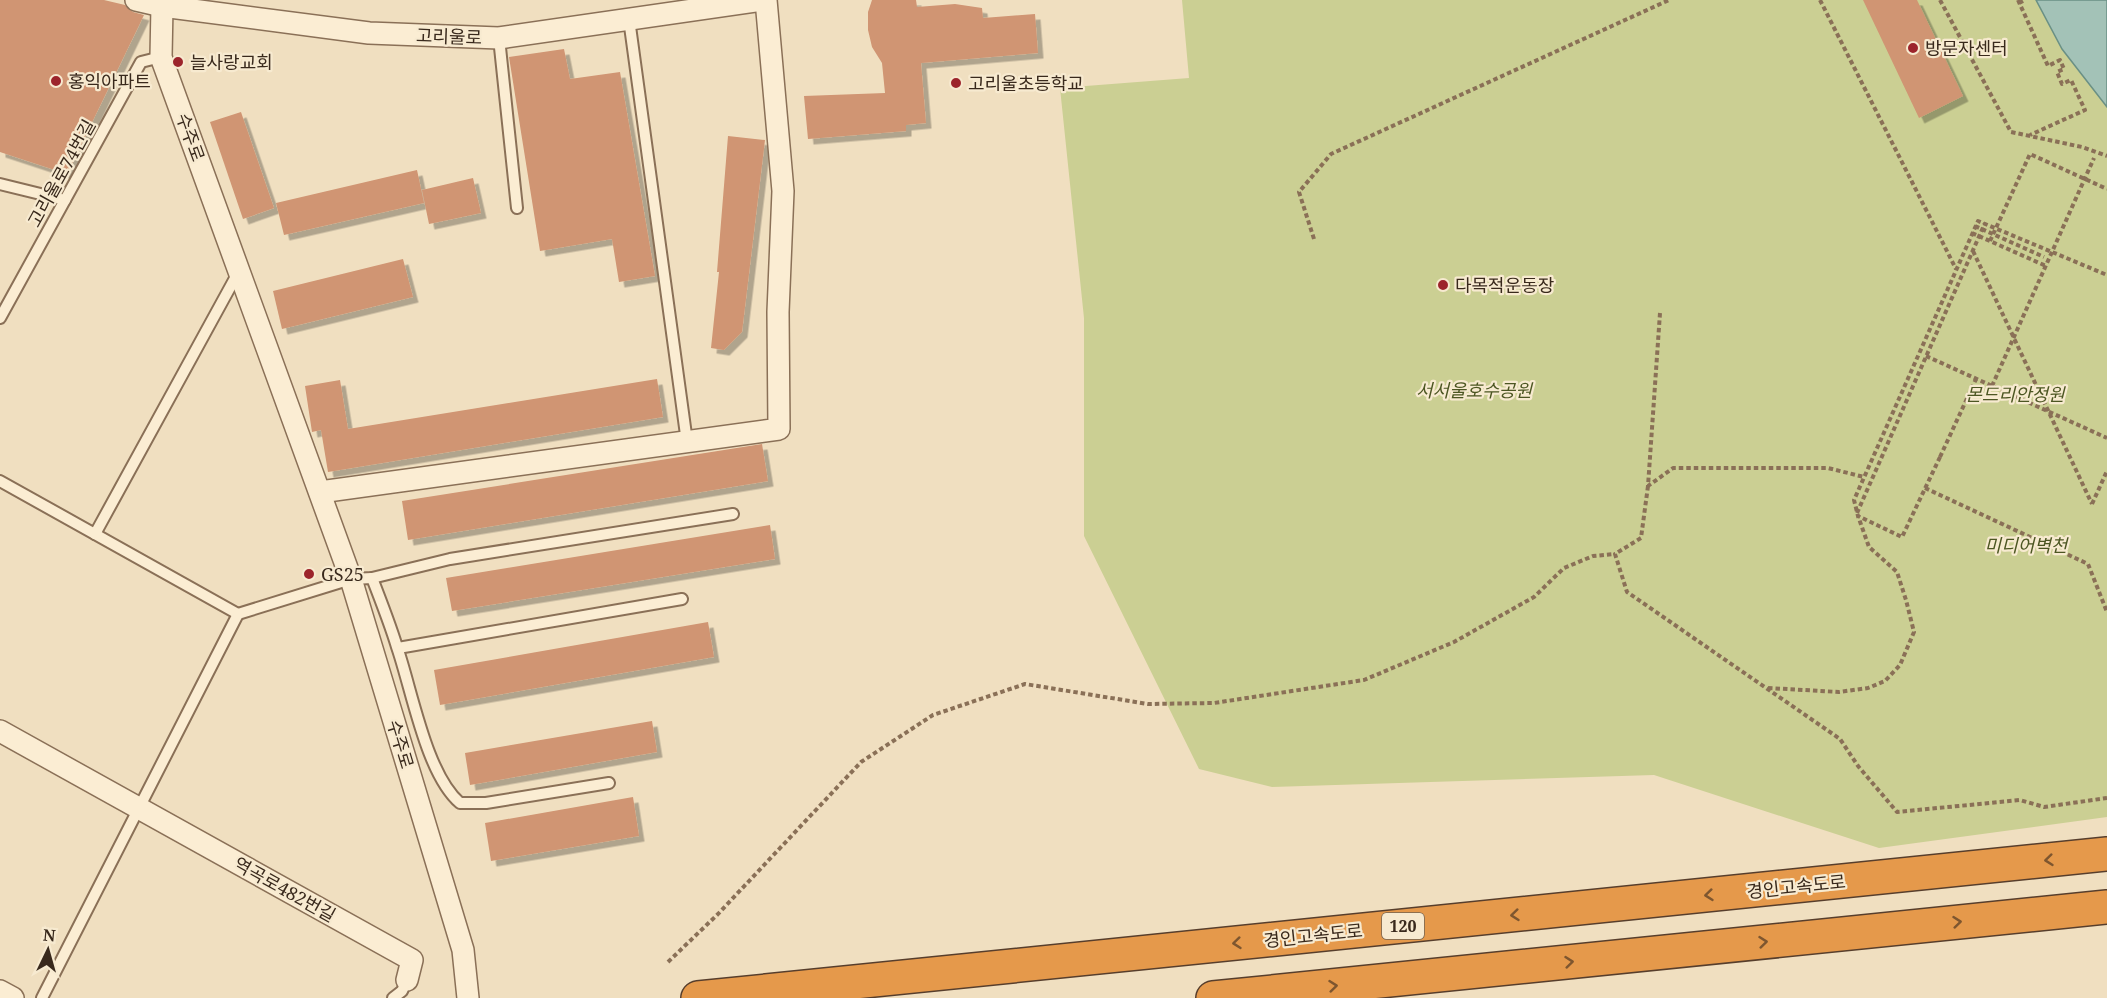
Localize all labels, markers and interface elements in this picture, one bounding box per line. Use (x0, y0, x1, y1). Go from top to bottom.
street label: 고리울로 (415, 23, 483, 49)
place label: 방문자센터 (1925, 36, 2008, 60)
marker: 방문자센터 (1906, 41, 1920, 55)
place label: 늘사랑교회 (190, 50, 273, 74)
marker: 늘사랑교회 (171, 55, 185, 69)
place label: 홍익아파트 (68, 69, 151, 93)
place label: 고리울초등학교 (968, 71, 1084, 95)
marker: 홍익아파트 (49, 74, 63, 88)
marker: 고리울초등학교 (949, 76, 963, 90)
street label: 수주로 (171, 110, 211, 164)
street label: 고리울로74번길 (22, 115, 100, 231)
place label: 다목적운동장 (1455, 273, 1554, 297)
marker: 다목적운동장 (1436, 278, 1450, 292)
park label: 서서울호수공원 (1416, 378, 1533, 402)
park label: 몬드리안정원 (1965, 382, 2066, 406)
park label: 미디어벽천 (1985, 533, 2070, 557)
place label: GS25 (321, 562, 364, 586)
marker: GS25 (302, 567, 316, 581)
street label: 수주로 (382, 717, 420, 771)
street label: 역곡로482번길 (230, 851, 340, 927)
one-way arrow (2044, 853, 2053, 866)
street label: 경인고속도로 (1745, 869, 1847, 903)
one-way arrow (1704, 888, 1713, 901)
one-way arrow (1510, 908, 1519, 921)
road number: 120 (1382, 913, 1424, 939)
one-way arrow (1953, 916, 1962, 929)
street label: 경인고속도로 (1262, 918, 1364, 952)
north arrow (18, 920, 78, 980)
text: N (42, 924, 57, 947)
one-way arrow (1232, 936, 1242, 949)
one-way arrow (1759, 936, 1768, 949)
one-way arrow (1565, 956, 1574, 969)
one-way arrow (1329, 980, 1338, 993)

